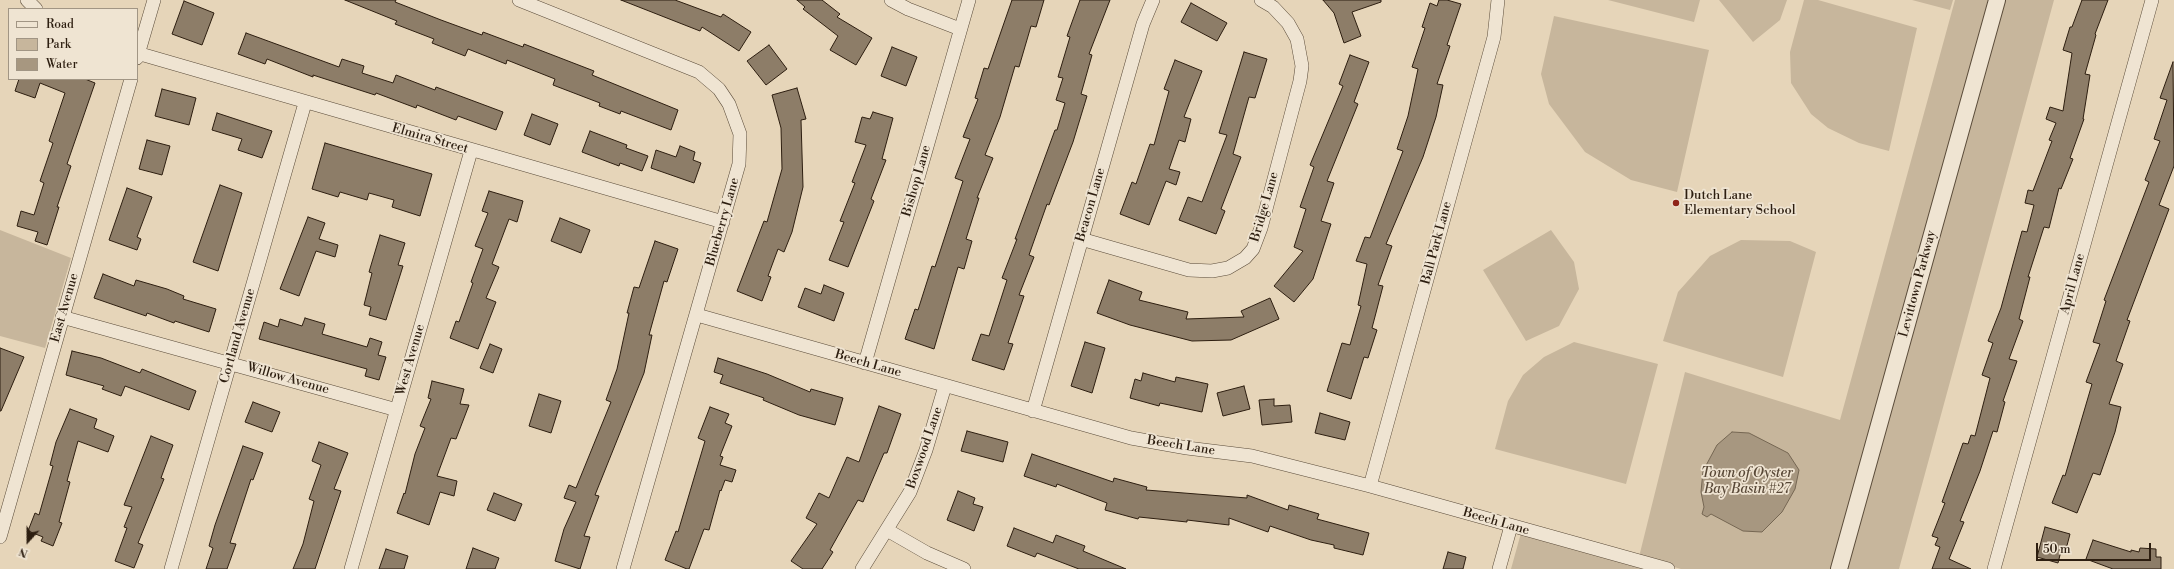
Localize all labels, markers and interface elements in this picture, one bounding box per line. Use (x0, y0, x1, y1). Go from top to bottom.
legend (8, 8, 138, 80)
text: Road (46, 17, 74, 32)
text: Park (46, 37, 71, 52)
text: Water (46, 57, 78, 72)
street label: Elmira Street (390, 121, 470, 157)
street label: Bishop Lane (899, 143, 935, 219)
street label: Beacon Lane (1073, 166, 1109, 244)
street label: Bridge Lane (1248, 170, 1282, 244)
street label: Blueberry Lane (703, 176, 743, 268)
place label: Dutch Lane Elementary School (1684, 188, 1796, 219)
marker: Dutch Lane Elementary School (1671, 198, 1681, 208)
street label: Ball Park Lane (1418, 200, 1456, 286)
street label: Levittown Parkway (1896, 229, 1940, 339)
street label: April Lane (2057, 252, 2089, 316)
street label: East Avenue (48, 271, 82, 345)
street label: Cortland Avenue (217, 287, 259, 385)
street label: West Avenue (393, 323, 429, 397)
street label: Beech Lane (833, 347, 903, 381)
street label: Willow Avenue (245, 360, 331, 398)
street label: Boxwood Lane (904, 405, 946, 491)
street label: Beech Lane (1146, 433, 1216, 459)
water label: Town of Oyster Bay Basin #27 (1701, 466, 1793, 498)
street label: Beech Lane (1461, 505, 1531, 539)
north arrow (8, 521, 48, 561)
scale bar (2038, 535, 2153, 561)
text: 50 m (2043, 542, 2071, 557)
text: N (17, 544, 30, 560)

